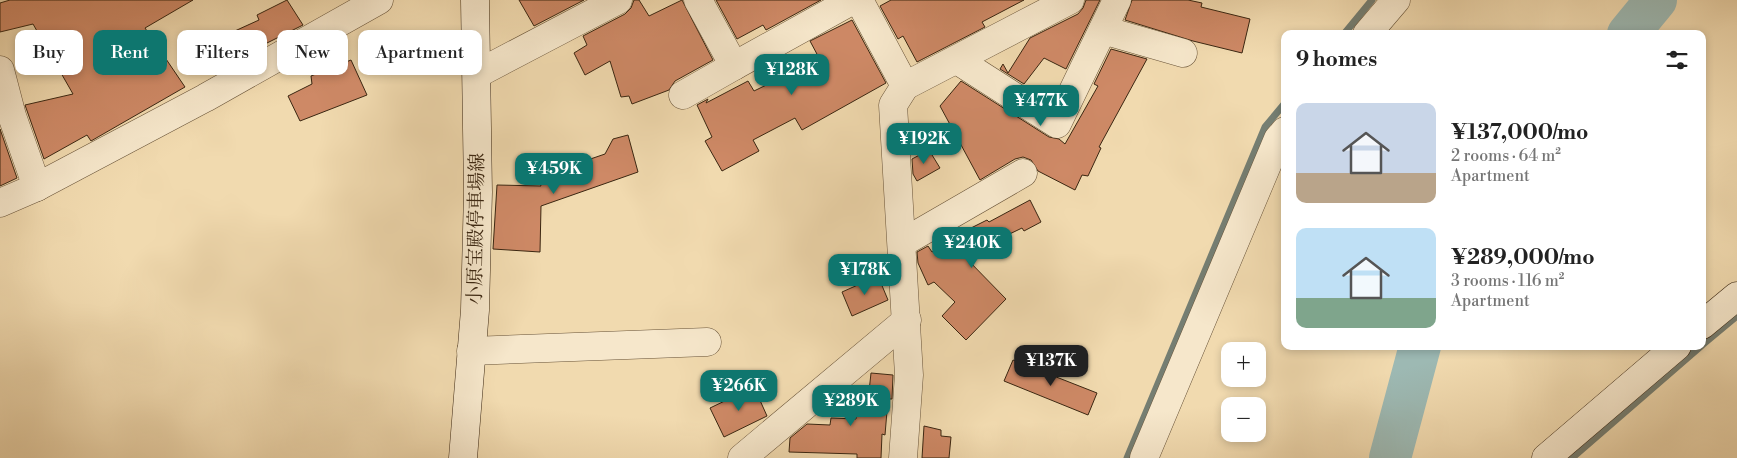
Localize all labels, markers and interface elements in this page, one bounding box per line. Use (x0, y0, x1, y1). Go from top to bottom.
chip: Buy (15, 30, 83, 75)
chip: Rent (93, 30, 167, 75)
chip: Filters (177, 30, 267, 75)
chip: New (277, 30, 348, 75)
chip: Apartment (358, 30, 482, 75)
icon: filters (1663, 46, 1691, 74)
text: 9 homes (1296, 47, 1377, 73)
pin: ¥128K (757, 54, 827, 96)
text: ¥128K (765, 60, 819, 80)
pin: ¥477K (1006, 84, 1076, 127)
text: ¥477K (1014, 91, 1068, 111)
text: ¥137,000/mo (1451, 120, 1588, 146)
pin: ¥192K (889, 122, 959, 165)
icon: home (1336, 123, 1396, 183)
text: ¥192K (898, 129, 950, 149)
text: 2 rooms · 64 m² (1451, 146, 1561, 166)
pin: ¥459K (519, 152, 589, 195)
street label: 小原宝殿停車場線 (463, 153, 489, 305)
text: ¥459K (526, 159, 582, 179)
text: Apartment (1451, 166, 1530, 186)
pin: ¥240K (937, 226, 1007, 269)
text: ¥240K (943, 233, 1001, 253)
text: ¥289,000/mo (1451, 245, 1595, 271)
icon: home (1336, 248, 1396, 308)
pin: ¥178K (830, 254, 900, 296)
text: ¥178K (839, 260, 891, 280)
text: 3 rooms · 116 m² (1451, 271, 1564, 291)
text: Apartment (1451, 291, 1530, 311)
map controls (1221, 342, 1266, 442)
button: + (1221, 342, 1266, 387)
pin: ¥137K (1016, 344, 1086, 387)
text: ¥137K (1025, 351, 1077, 371)
pin: ¥266K (704, 370, 774, 412)
text: ¥266K (711, 376, 767, 396)
pin: ¥289K (816, 384, 886, 427)
text: ¥289K (823, 391, 879, 411)
button: − (1221, 397, 1266, 442)

